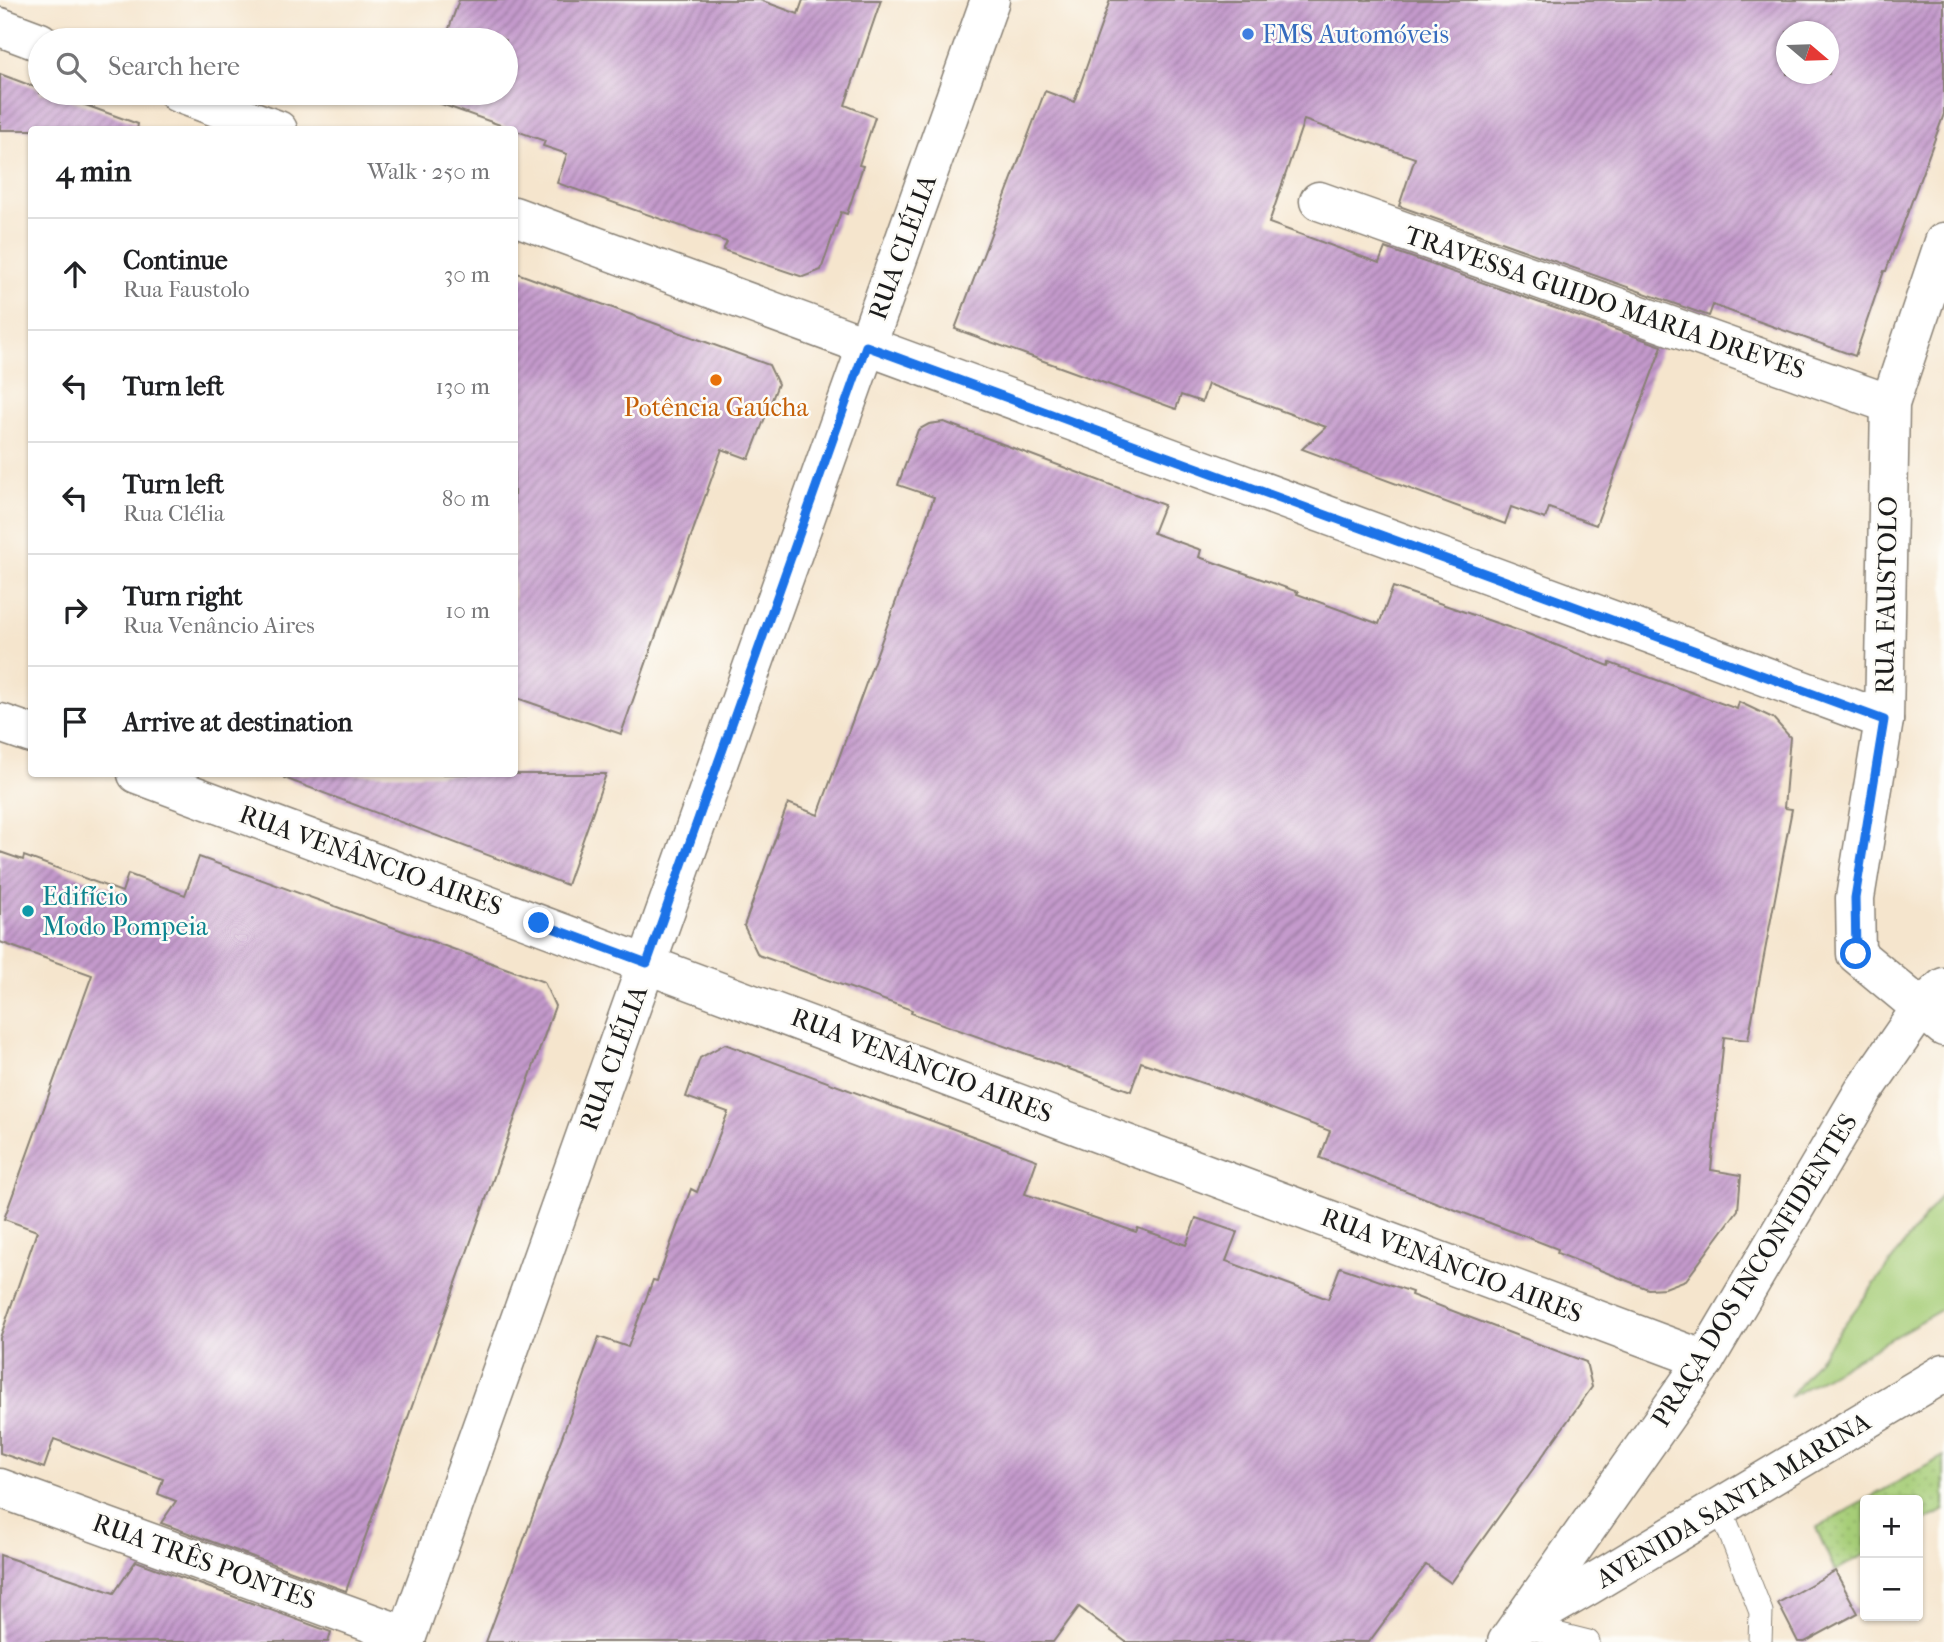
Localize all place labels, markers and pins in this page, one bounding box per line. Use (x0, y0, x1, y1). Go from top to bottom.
place label: FMS Automóveis (1262, 19, 1449, 50)
marker: FMS Automóveis (1240, 26, 1256, 42)
marker: Potência Gaúcha (708, 372, 724, 388)
place label: Potência Gaúcha (624, 392, 809, 423)
place label: Edifício Modo Pompeia (42, 881, 209, 942)
marker: Edifício Modo Pompeia (20, 903, 36, 919)

